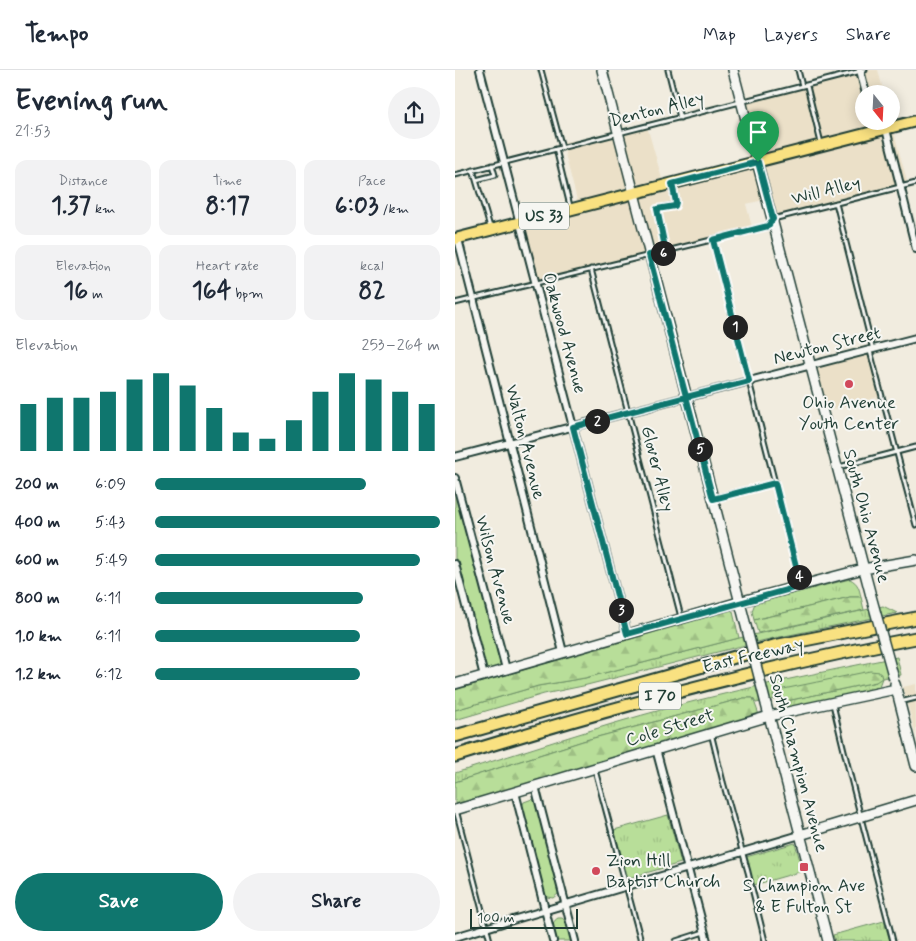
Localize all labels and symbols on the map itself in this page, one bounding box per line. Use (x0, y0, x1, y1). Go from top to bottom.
north arrow (855, 85, 900, 130)
street label: Denton Alley (607, 87, 707, 133)
pin (737, 111, 779, 162)
street label: Will Alley (789, 171, 863, 211)
road number: US 33 (519, 202, 569, 230)
pin: 6 (651, 240, 675, 266)
street label: Oakwood Avenue (536, 270, 592, 396)
pin: 1 (723, 314, 747, 340)
street label: Newton Street (771, 321, 883, 371)
marker: Ohio Avenue Youth Center (843, 378, 855, 390)
street label: Walton Avenue (499, 382, 551, 502)
place label: Ohio Avenue Youth Center (799, 391, 900, 436)
pin: 2 (585, 408, 609, 434)
street label: Glover Alley (635, 423, 679, 515)
pin: 5 (687, 436, 713, 462)
street label: South Ohio Avenue (837, 447, 895, 586)
street label: Wilson Avenue (469, 513, 521, 627)
pin: 4 (787, 564, 811, 590)
pin: 3 (609, 598, 633, 622)
street label: East Freeway (700, 633, 806, 679)
street label: South Champion Avenue (763, 671, 833, 855)
road number: I 70 (639, 682, 681, 710)
street label: Cole Street (623, 703, 717, 753)
place label: Zion Hill Baptist Church (606, 849, 720, 894)
marker: S Champion Ave & E Fulton St (798, 861, 810, 873)
marker: Zion Hill Baptist Church (590, 865, 602, 877)
place label: S Champion Ave & E Fulton St (743, 874, 865, 919)
scale bar (470, 906, 577, 929)

